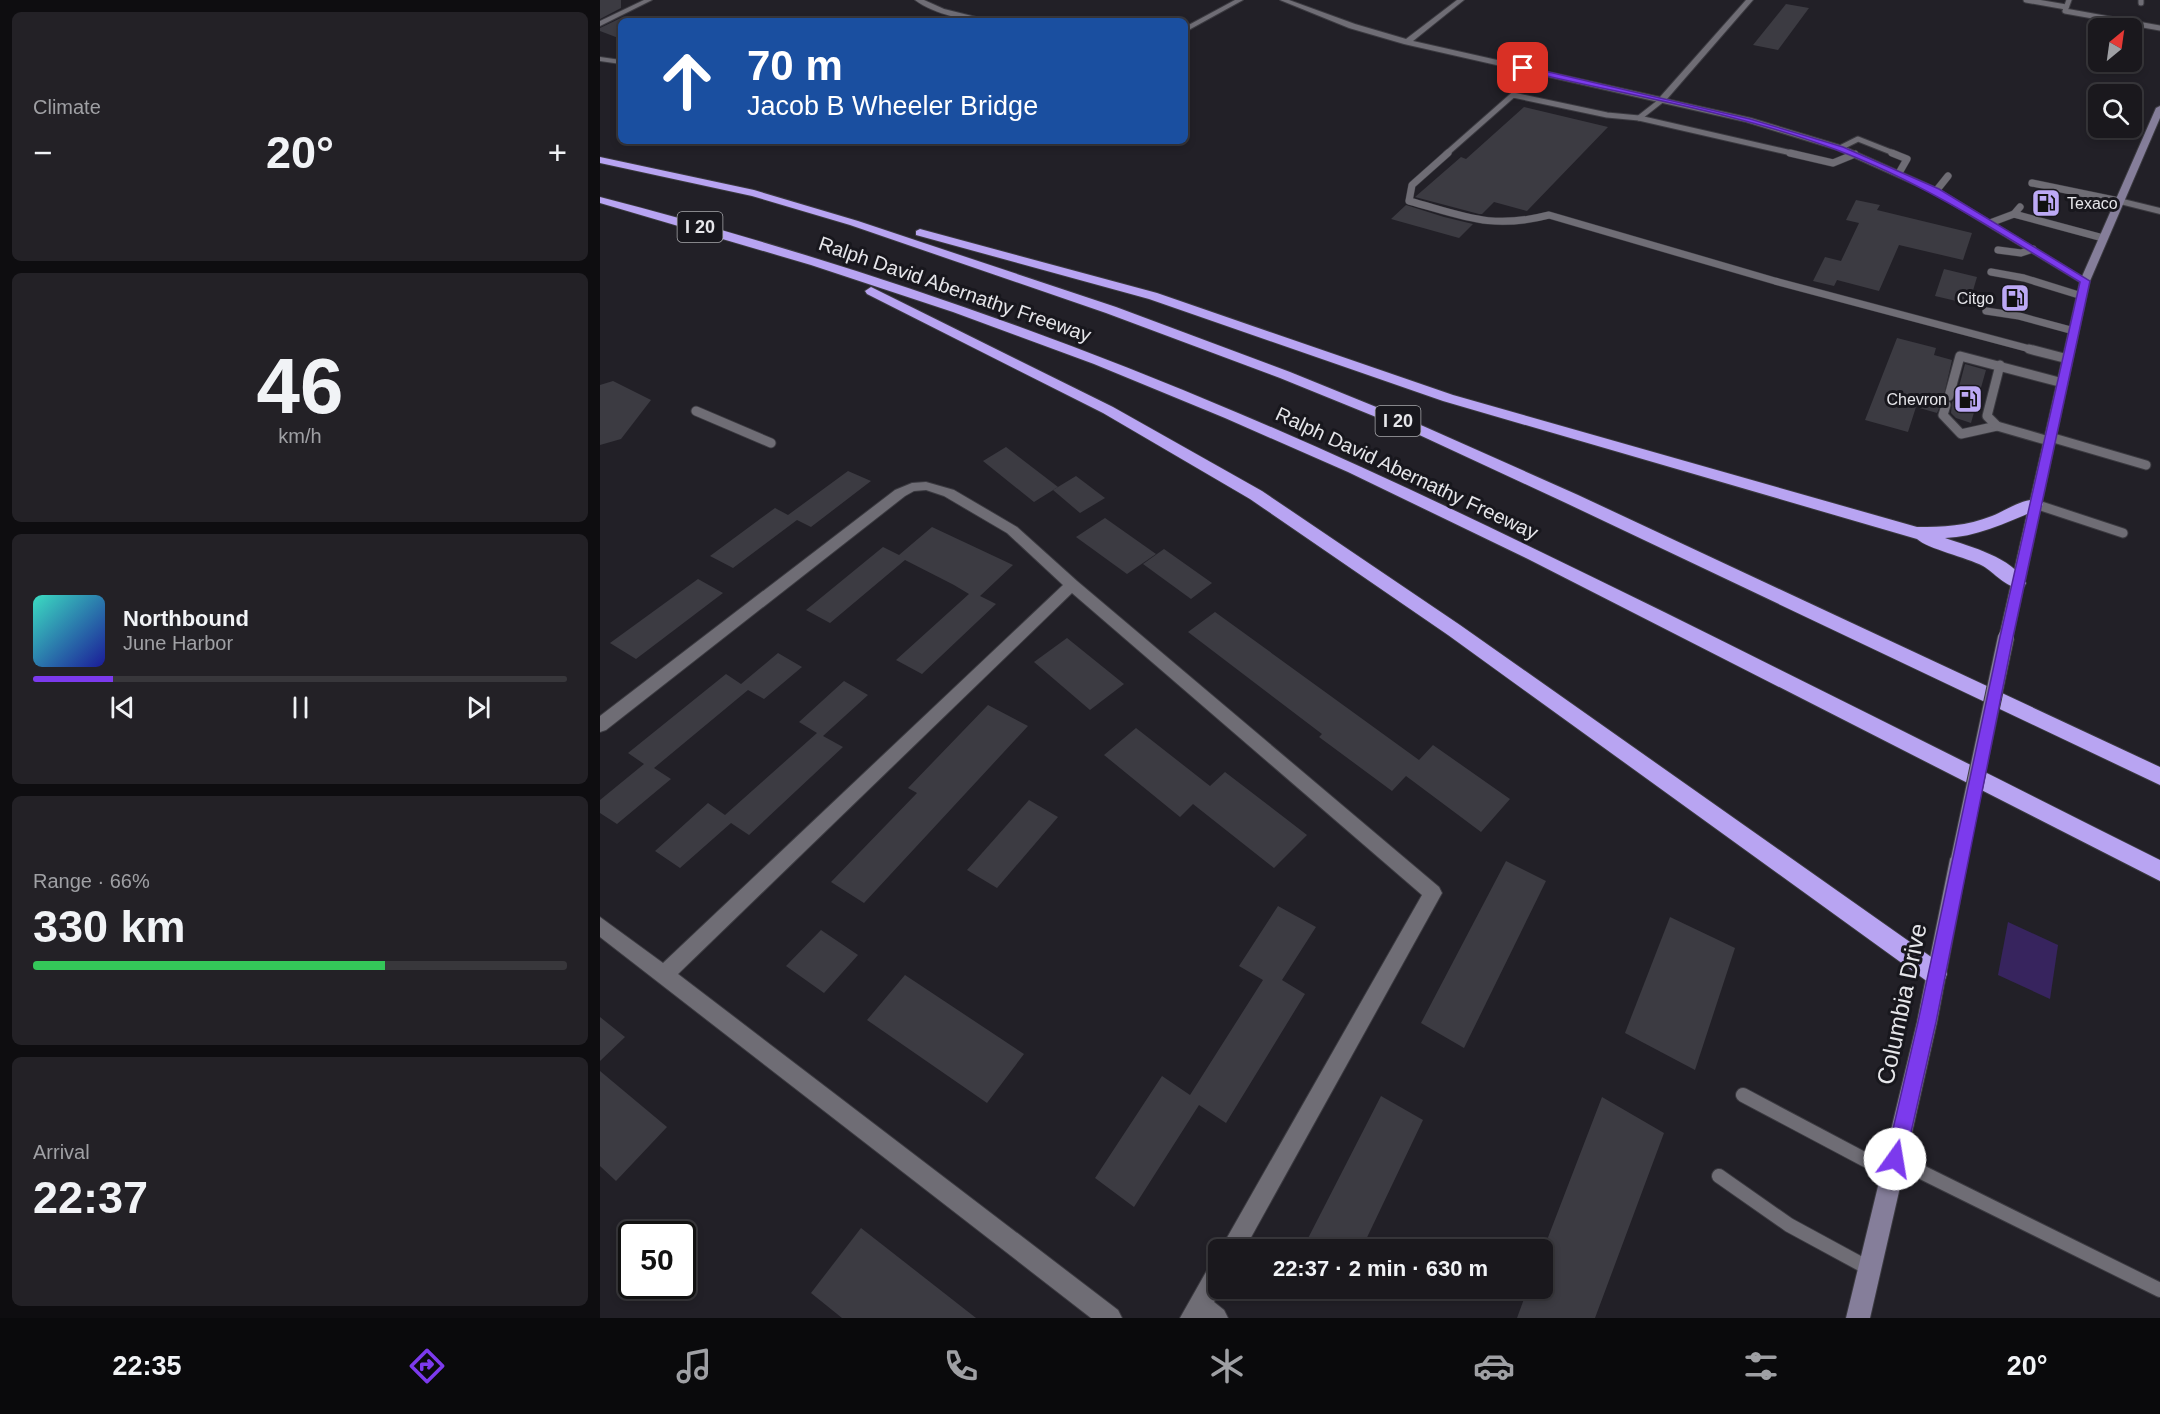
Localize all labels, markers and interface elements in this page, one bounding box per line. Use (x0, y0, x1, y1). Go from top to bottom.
north arrow (2088, 18, 2142, 72)
map controls (2088, 18, 2142, 138)
icon: ahead (648, 42, 726, 120)
text: 70 m (747, 42, 843, 89)
pin (1497, 42, 1548, 93)
icon: arrive (1506, 51, 1539, 84)
button: search (2088, 84, 2142, 138)
text: Jacob B Wheeler Bridge (747, 91, 1038, 121)
text: Climate (33, 96, 101, 118)
text: 20° (266, 127, 334, 178)
text: − (33, 134, 52, 171)
text: + (548, 134, 567, 171)
fuel station icon: Texaco (2030, 187, 2062, 219)
place label: Texaco (2067, 195, 2118, 212)
road number: I 20 (678, 212, 722, 242)
street label: Ralph David Abernathy Freeway (816, 232, 1094, 346)
fuel station icon: Citgo (1999, 282, 2031, 314)
place label: Citgo (1957, 290, 1994, 307)
text: 46 (257, 342, 343, 430)
fuel station icon: Chevron (1952, 383, 1984, 415)
place label: Chevron (1887, 391, 1947, 408)
street label: Ralph David Abernathy Freeway (1272, 402, 1542, 544)
road number: I 20 (1376, 406, 1420, 436)
text: km/h (278, 425, 322, 447)
text: Northbound (123, 606, 249, 631)
text: June Harbor (123, 632, 233, 654)
icon: previous (106, 691, 139, 724)
icon: pause (284, 691, 317, 724)
icon: next (462, 691, 495, 724)
text: Range · 66% (33, 870, 150, 892)
text: 330 km (33, 901, 186, 952)
street label: Columbia Drive (1871, 921, 1932, 1087)
position arrow (1863, 1127, 1927, 1191)
text: Arrival (33, 1141, 90, 1163)
text: 22:37 (33, 1172, 148, 1223)
speed limit sign: 50 (618, 1221, 696, 1299)
text: 22:37 · 2 min · 630 m (1273, 1256, 1488, 1281)
icon: directions (406, 1345, 448, 1387)
icon: music (673, 1345, 715, 1387)
icon: phone (940, 1345, 982, 1387)
icon: climate (1206, 1345, 1248, 1387)
icon: car (1473, 1345, 1515, 1387)
icon: filters (1740, 1345, 1782, 1387)
text: 22:35 (112, 1351, 181, 1381)
text: 20° (2007, 1351, 2048, 1381)

